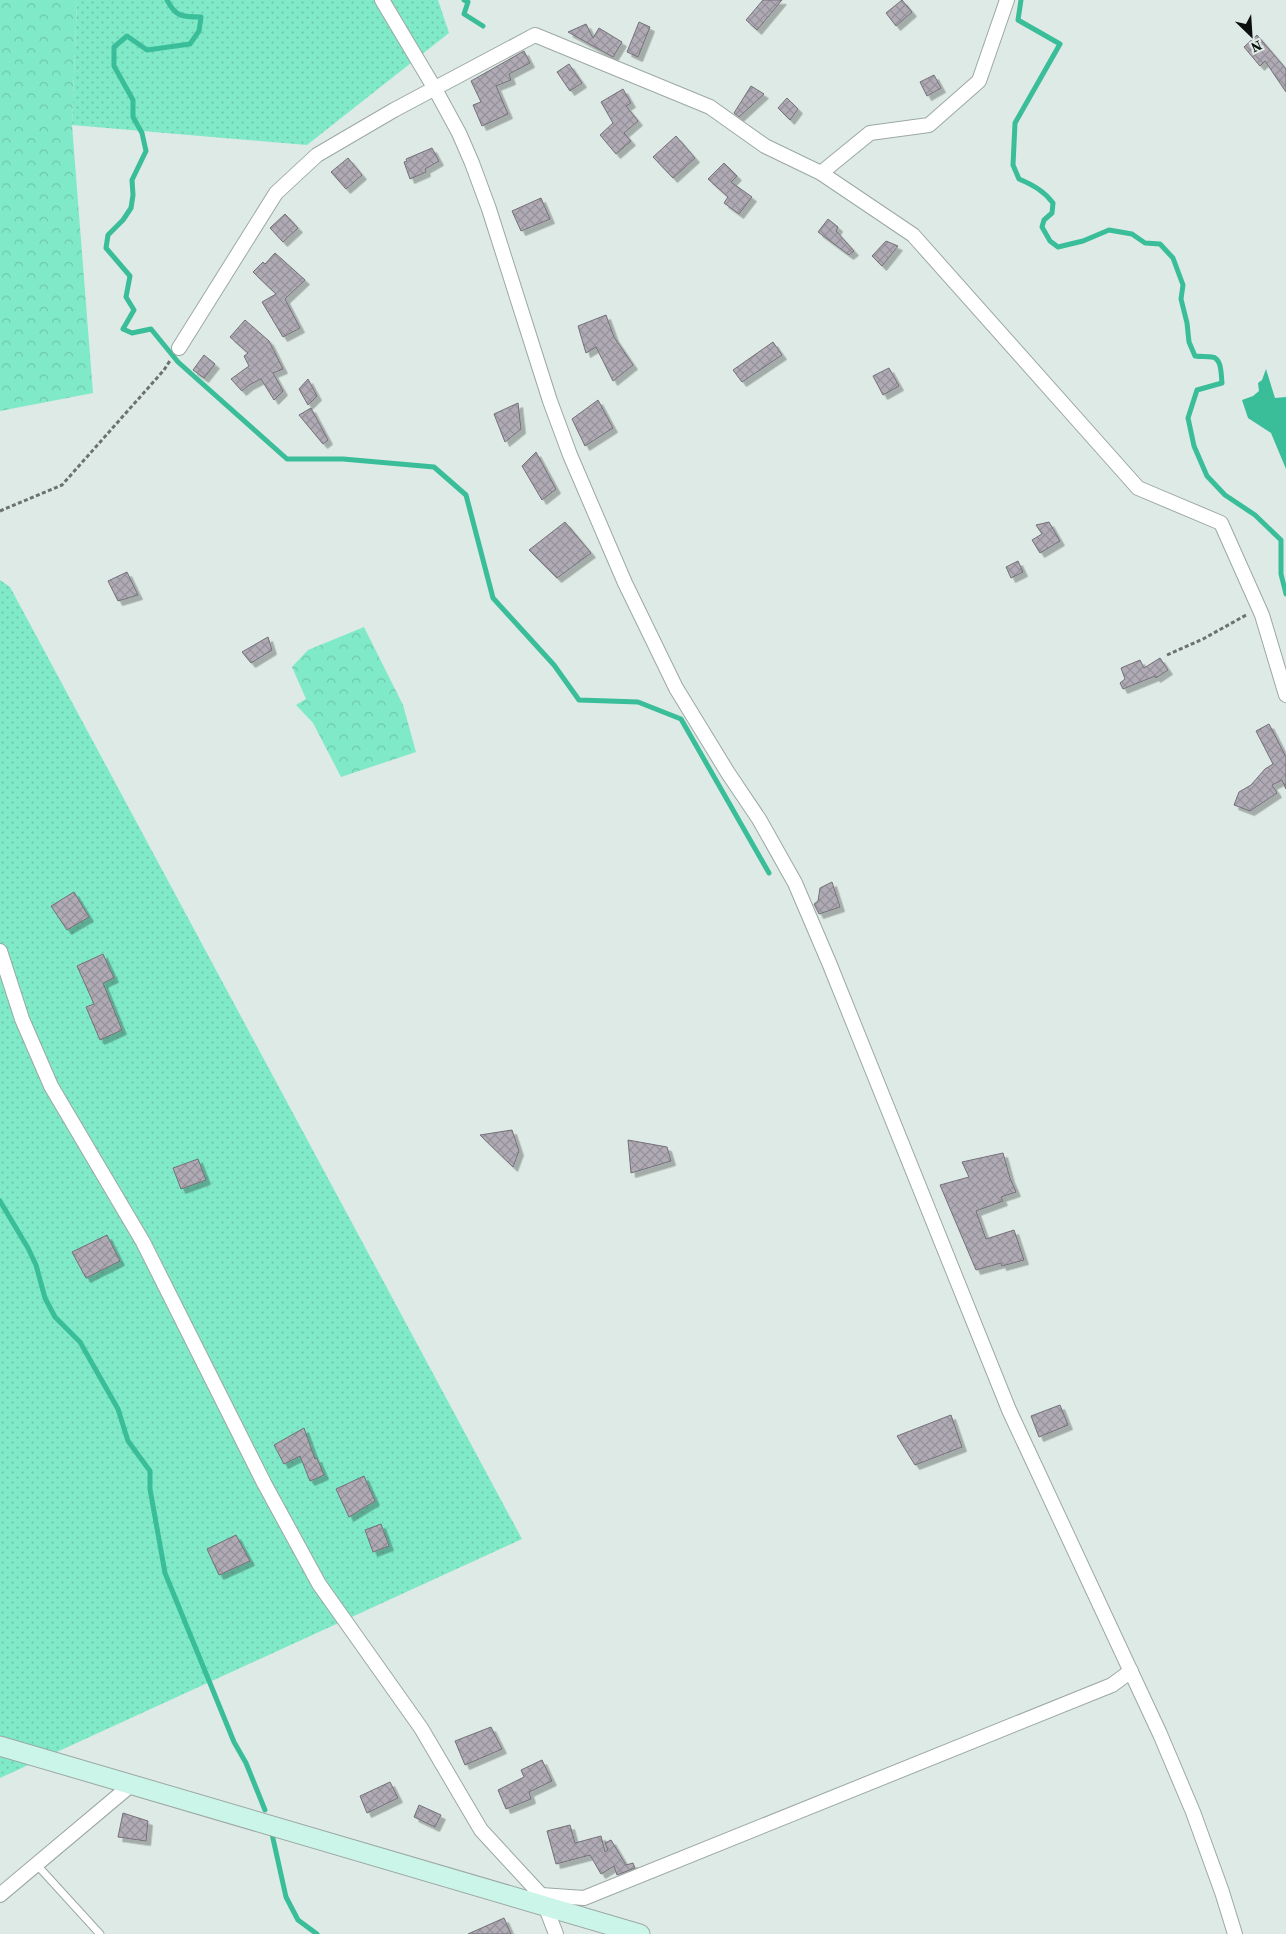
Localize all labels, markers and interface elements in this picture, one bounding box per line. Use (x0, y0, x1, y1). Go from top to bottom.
north arrow (1226, 10, 1276, 60)
text: N (1248, 36, 1265, 58)

